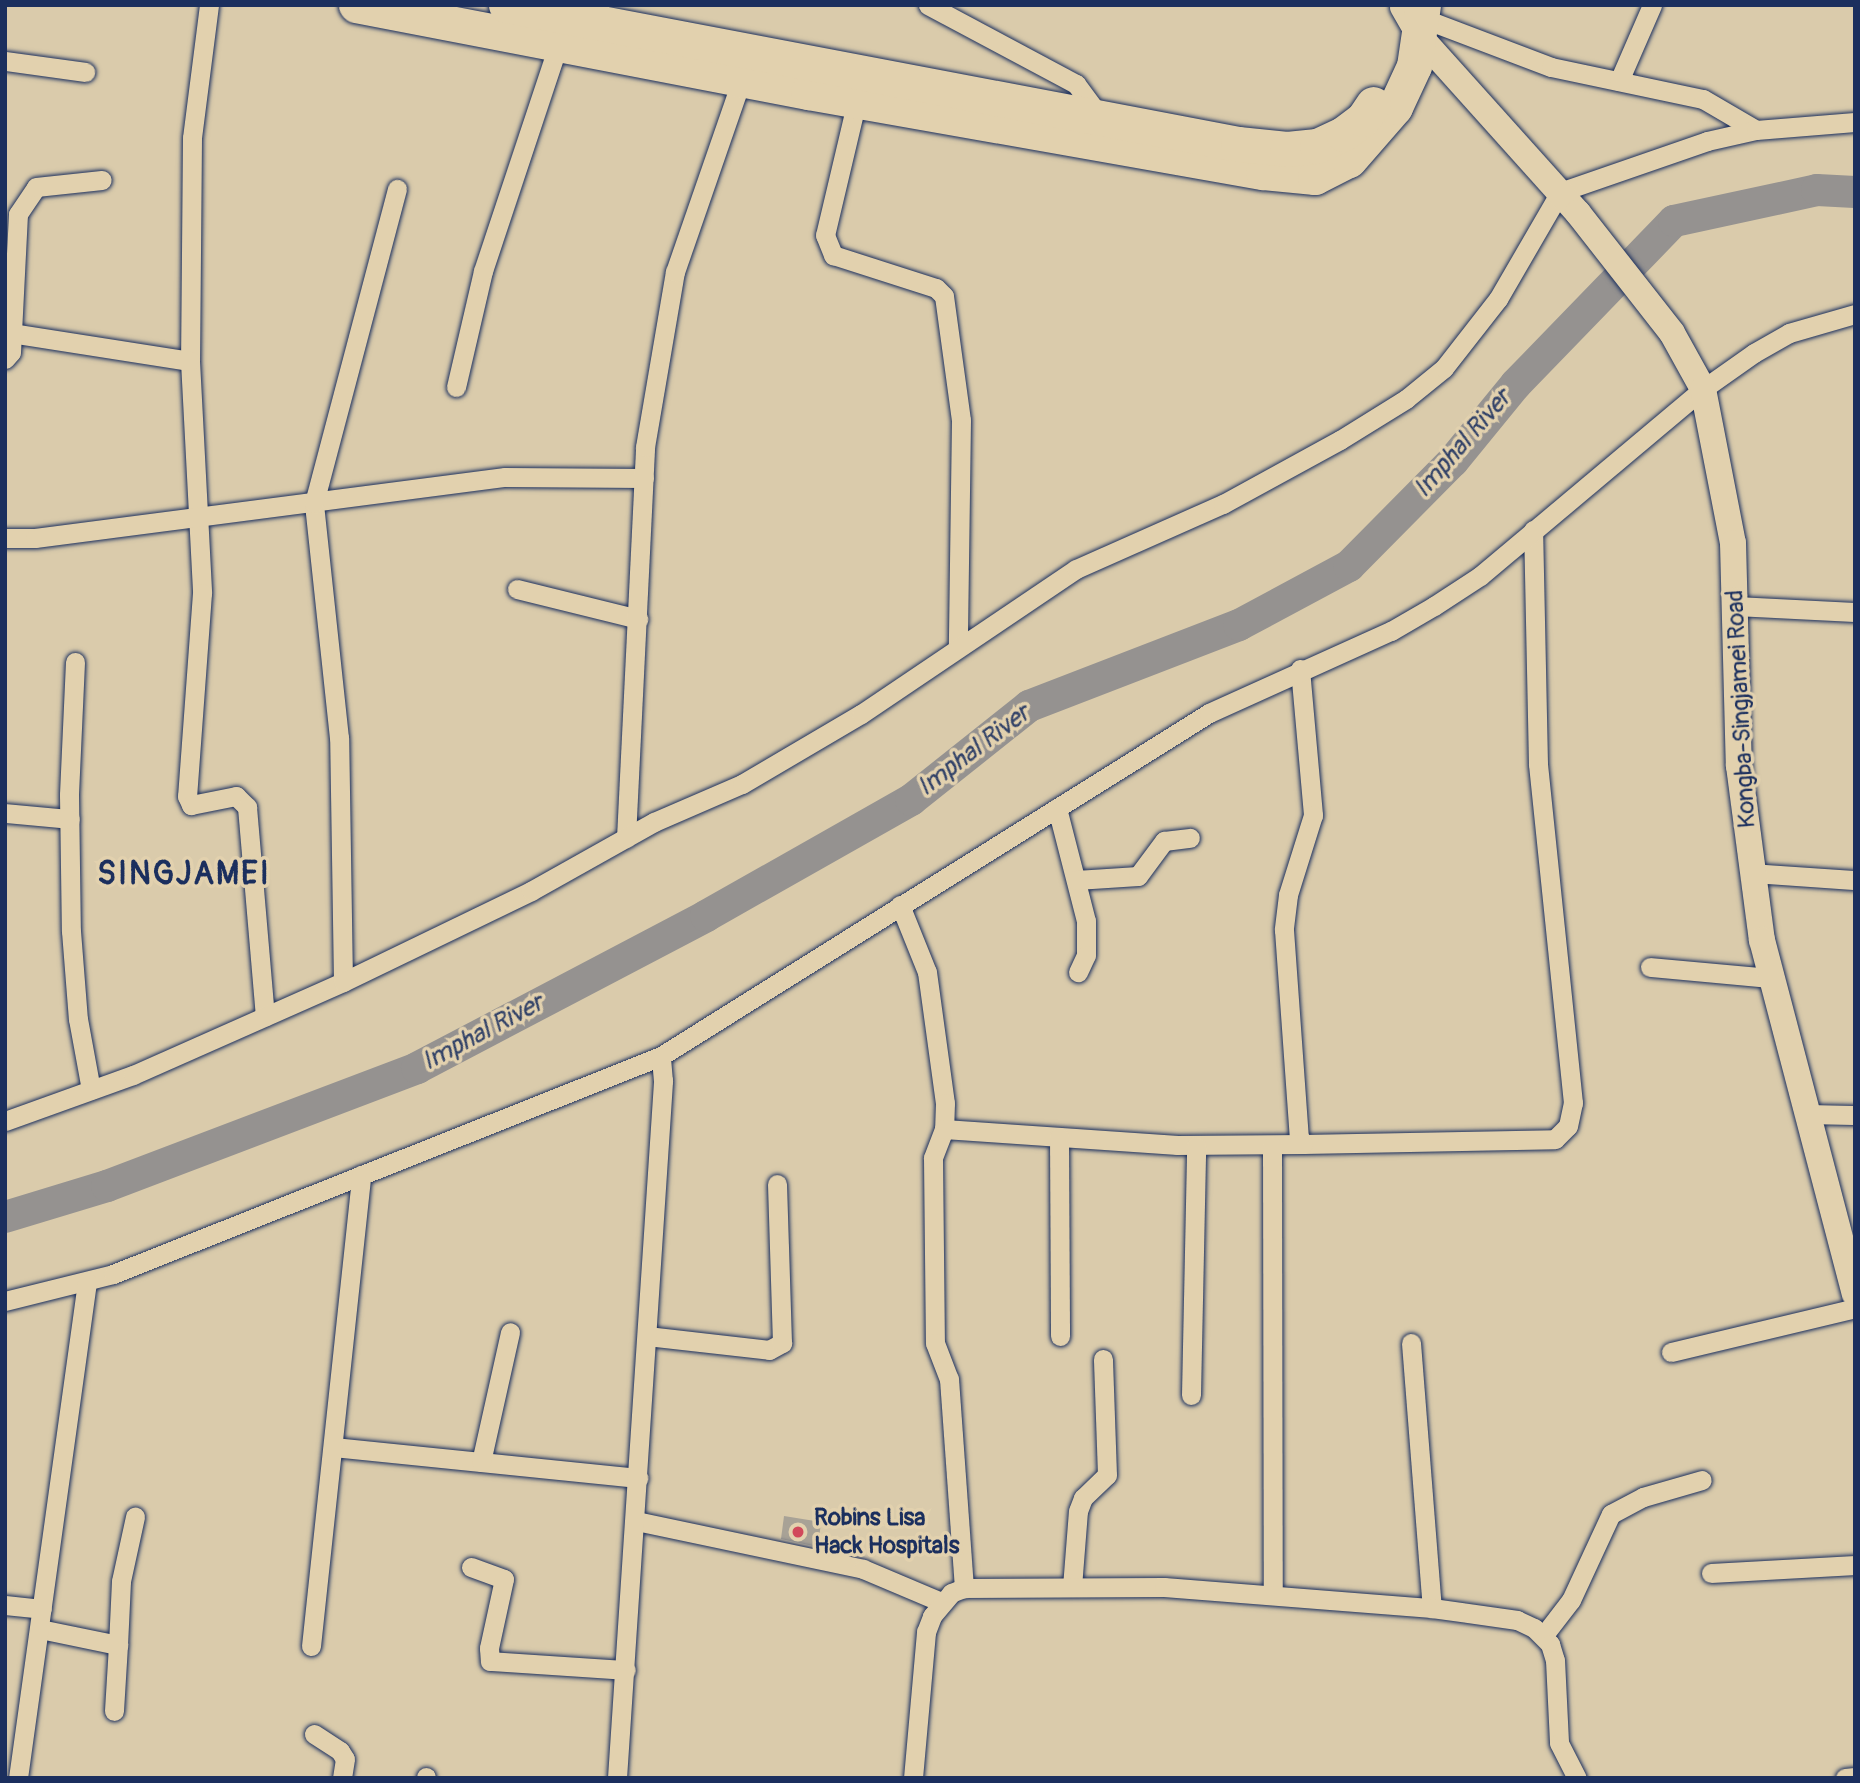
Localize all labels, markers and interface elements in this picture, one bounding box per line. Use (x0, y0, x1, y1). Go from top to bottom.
water label: Imphal River (1408, 384, 1518, 504)
street label: Kongba-Singjamei Road (1720, 589, 1762, 829)
water label: Imphal River (911, 699, 1037, 803)
district label: SINGJAMEI (98, 855, 270, 893)
water label: Imphal River (417, 988, 549, 1078)
place label: Robins Lisa Hack Hospitals (814, 1504, 959, 1560)
marker: Robins Lisa Hack Hospitals (788, 1522, 808, 1542)

